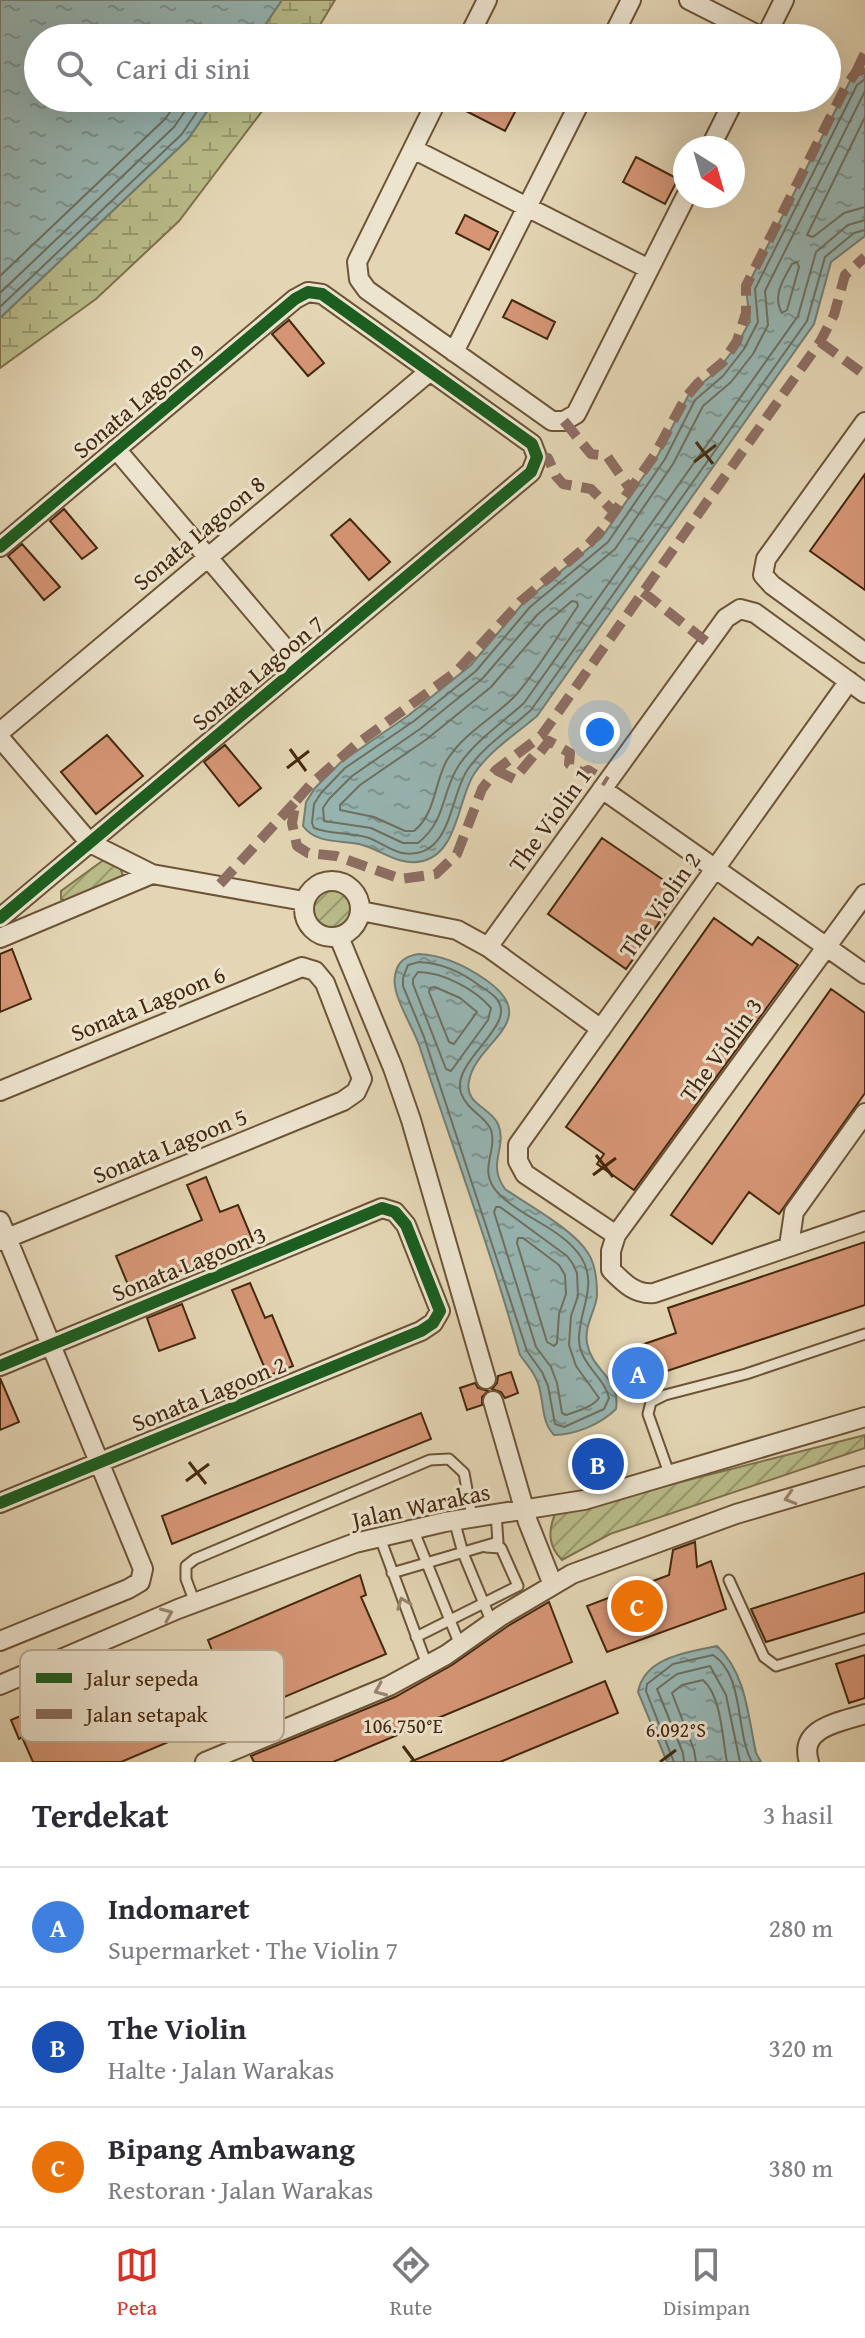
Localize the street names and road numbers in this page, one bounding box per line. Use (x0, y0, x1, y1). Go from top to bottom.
street label: Sonata Lagoon 9 (65, 335, 213, 467)
street label: Sonata Lagoon 8 (125, 467, 273, 599)
street label: Sonata Lagoon 7 (184, 607, 332, 739)
street label: The Violin 1 (500, 760, 600, 879)
street label: The Violin 2 (610, 845, 709, 965)
street label: Sonata Lagoon 6 (65, 957, 230, 1050)
street label: The Violin 3 (671, 990, 771, 1109)
street label: Sonata Lagoon 5 (87, 1099, 252, 1192)
street label: Sonata Lagoon 3 (106, 1217, 271, 1310)
street label: Sonata Lagoon 2 (126, 1347, 291, 1440)
street label: Jalan Warakas (346, 1474, 493, 1538)

